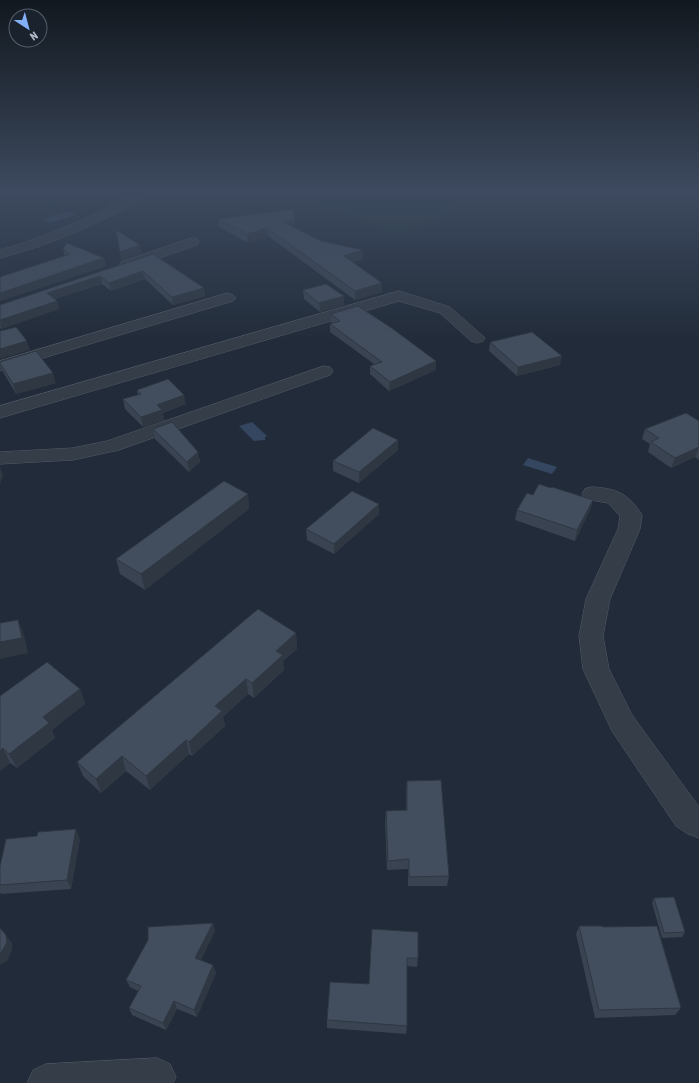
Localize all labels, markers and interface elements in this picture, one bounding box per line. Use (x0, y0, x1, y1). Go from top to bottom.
north arrow (8, 8, 48, 48)
text: N (28, 29, 40, 43)

